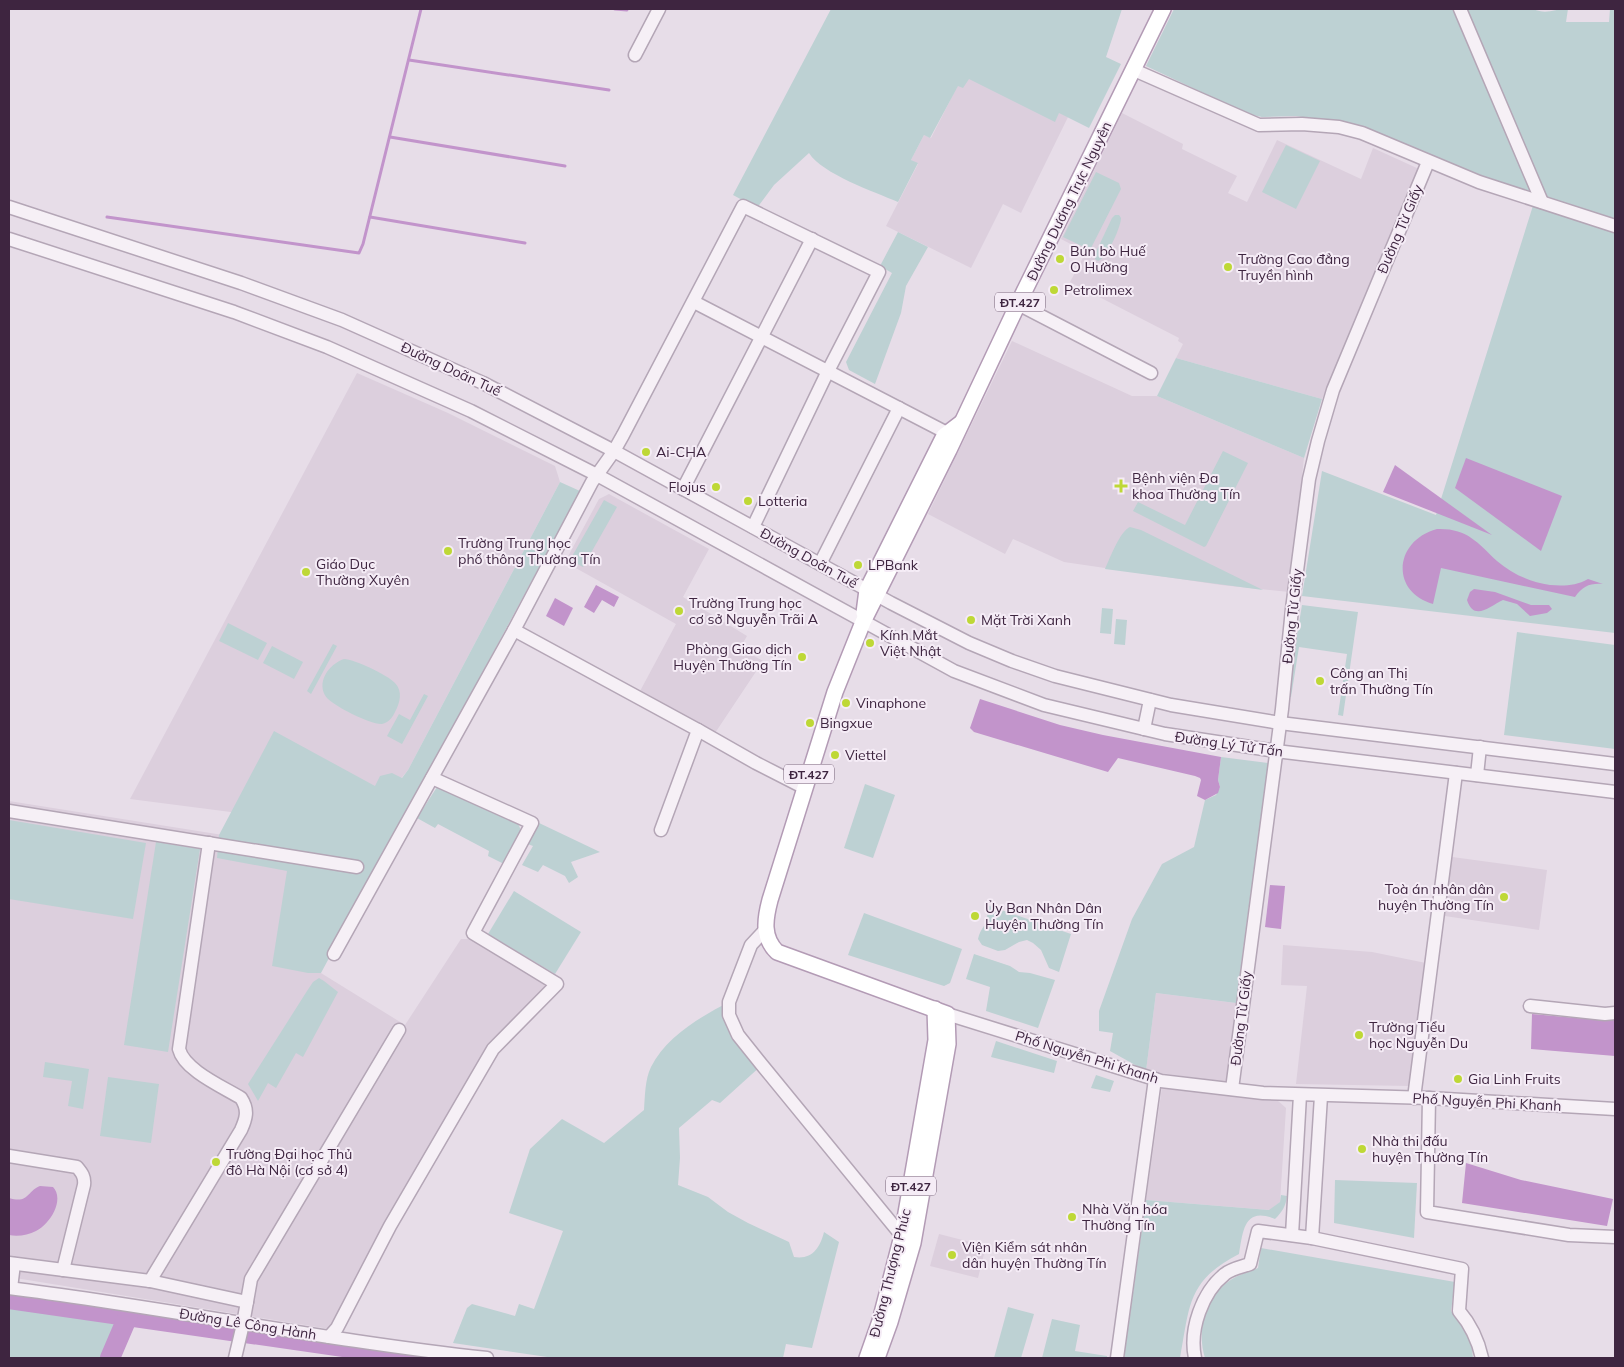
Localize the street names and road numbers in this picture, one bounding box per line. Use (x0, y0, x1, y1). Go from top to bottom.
street label: Đường Dương Trực Nguyên (1023, 118, 1115, 284)
street label: Đường Từ Giấy (1373, 181, 1427, 276)
road number: ĐT.427 (995, 292, 1045, 312)
street label: Đường Doãn Tuế (398, 338, 504, 400)
street label: Đường Doãn Tuế (757, 524, 861, 592)
street label: Đường Từ Giấy (1278, 567, 1306, 664)
street label: Đường Lý Tử Tấn (1174, 727, 1284, 761)
road number: ĐT.427 (784, 764, 834, 784)
street label: Đường Từ Giấy (1226, 969, 1256, 1066)
street label: Phố Nguyễn Phi Khanh (1013, 1027, 1161, 1087)
street label: Phố Nguyễn Phi Khanh (1412, 1089, 1562, 1115)
road number: ĐT.427 (886, 1176, 936, 1196)
street label: Đường Thượng Phúc (865, 1207, 915, 1339)
street label: Đường Lê Công Hành (178, 1304, 318, 1344)

